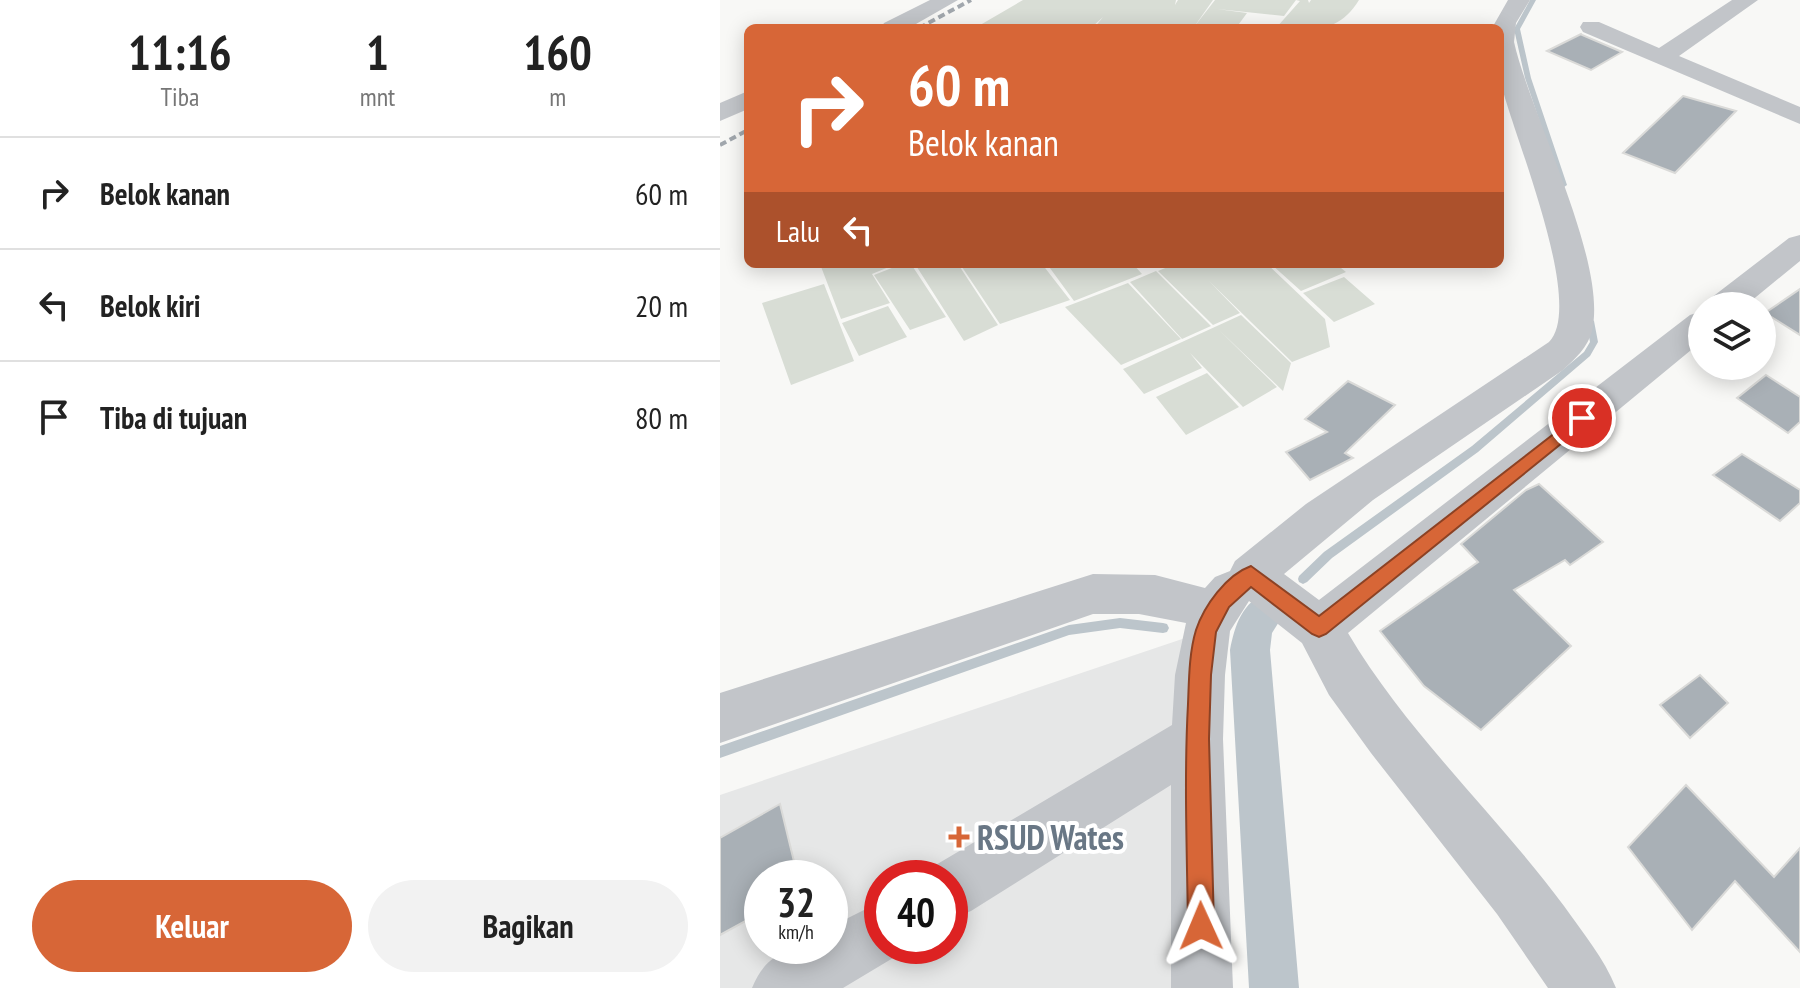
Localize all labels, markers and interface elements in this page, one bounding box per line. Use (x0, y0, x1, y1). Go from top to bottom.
text: 11:16 (128, 21, 232, 83)
text: 1 (366, 21, 389, 83)
text: 160 (523, 21, 592, 83)
text: 60 m (908, 49, 1010, 121)
icon: right (776, 56, 880, 160)
text: Tiba (160, 80, 199, 113)
text: mnt (360, 80, 395, 113)
text: m (549, 80, 566, 113)
text: Belok kanan (908, 119, 1059, 166)
icon: right (32, 171, 76, 215)
text: Belok kanan (100, 174, 230, 213)
text: 60 m (635, 174, 688, 213)
icon: left (836, 208, 880, 252)
text: Lalu (776, 211, 820, 250)
icon: left (32, 283, 76, 327)
text: Belok kiri (100, 286, 201, 325)
text: 20 m (635, 286, 688, 325)
map controls (1688, 292, 1776, 380)
button: layers (1688, 292, 1776, 380)
pin (1548, 384, 1616, 452)
icon: arrive (32, 395, 76, 439)
icon: arrive (1560, 396, 1604, 440)
text: Tiba di tujuan (100, 398, 247, 437)
text: 80 m (635, 398, 688, 437)
place label: RSUD Wates (977, 815, 1124, 859)
marker: RSUD Wates (948, 826, 970, 848)
speed limit sign: 40 (864, 860, 968, 964)
text: 32 (777, 876, 815, 928)
button: Keluar (32, 880, 352, 972)
button: Bagikan (368, 880, 688, 972)
position arrow (1159, 884, 1243, 968)
text: km/h (778, 919, 814, 945)

